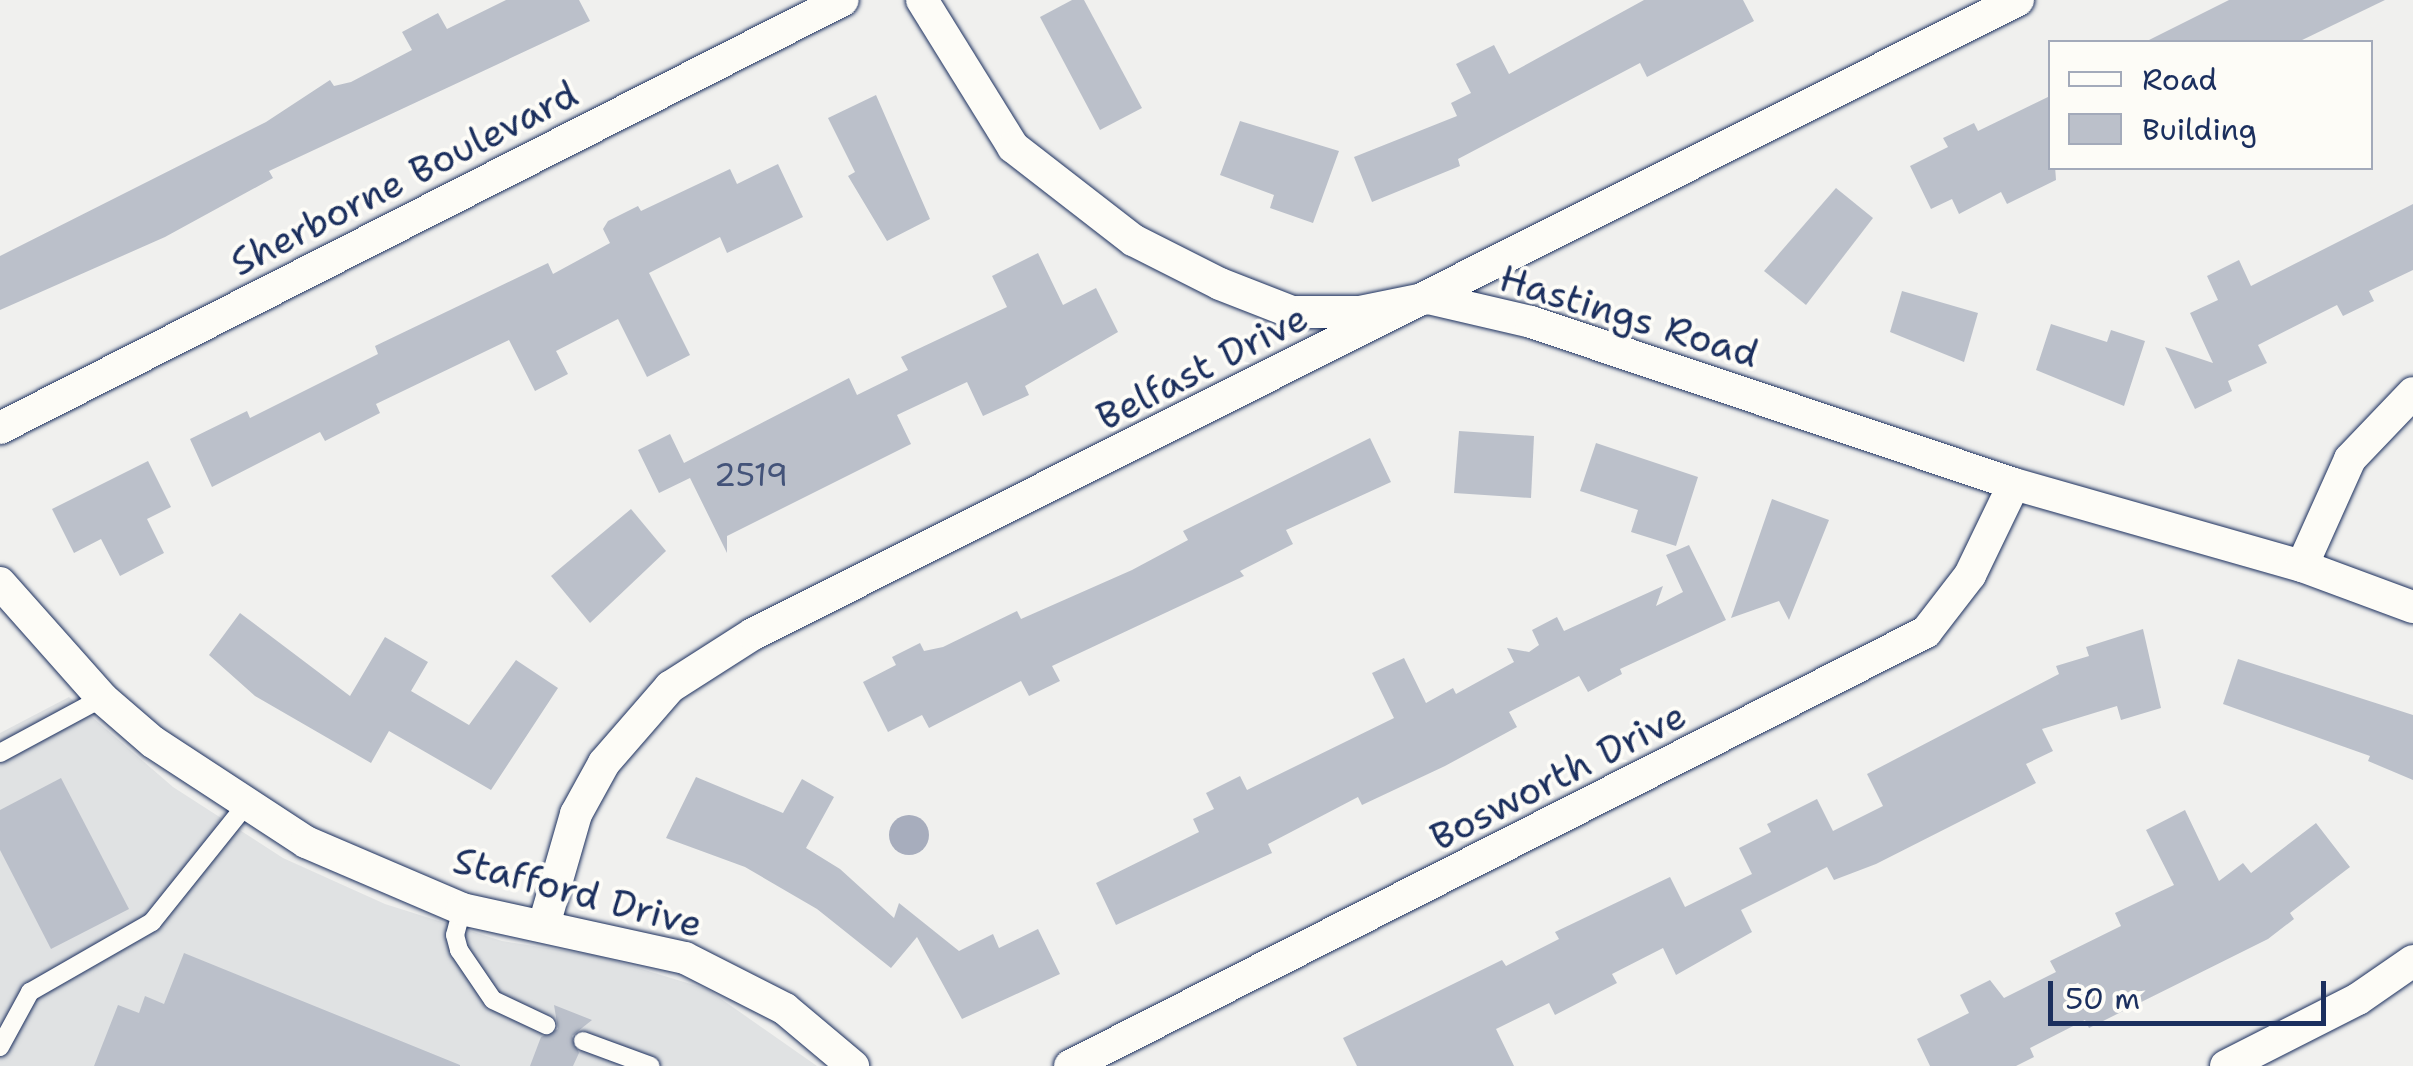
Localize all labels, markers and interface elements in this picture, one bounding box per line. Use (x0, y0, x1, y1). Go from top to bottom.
legend (2048, 40, 2373, 170)
text: Road (2142, 59, 2217, 100)
street label: Sherborne Boulevard (223, 71, 585, 285)
text: Building (2142, 109, 2257, 150)
street label: Hastings Road (1494, 255, 1764, 377)
street label: Belfast Drive (1089, 294, 1315, 440)
house number: 2519 (714, 456, 788, 494)
street label: Bosworth Drive (1423, 692, 1693, 860)
street label: Stafford Drive (448, 837, 708, 947)
scale bar (2053, 961, 2330, 1023)
text: 50 m (2065, 978, 2140, 1019)

